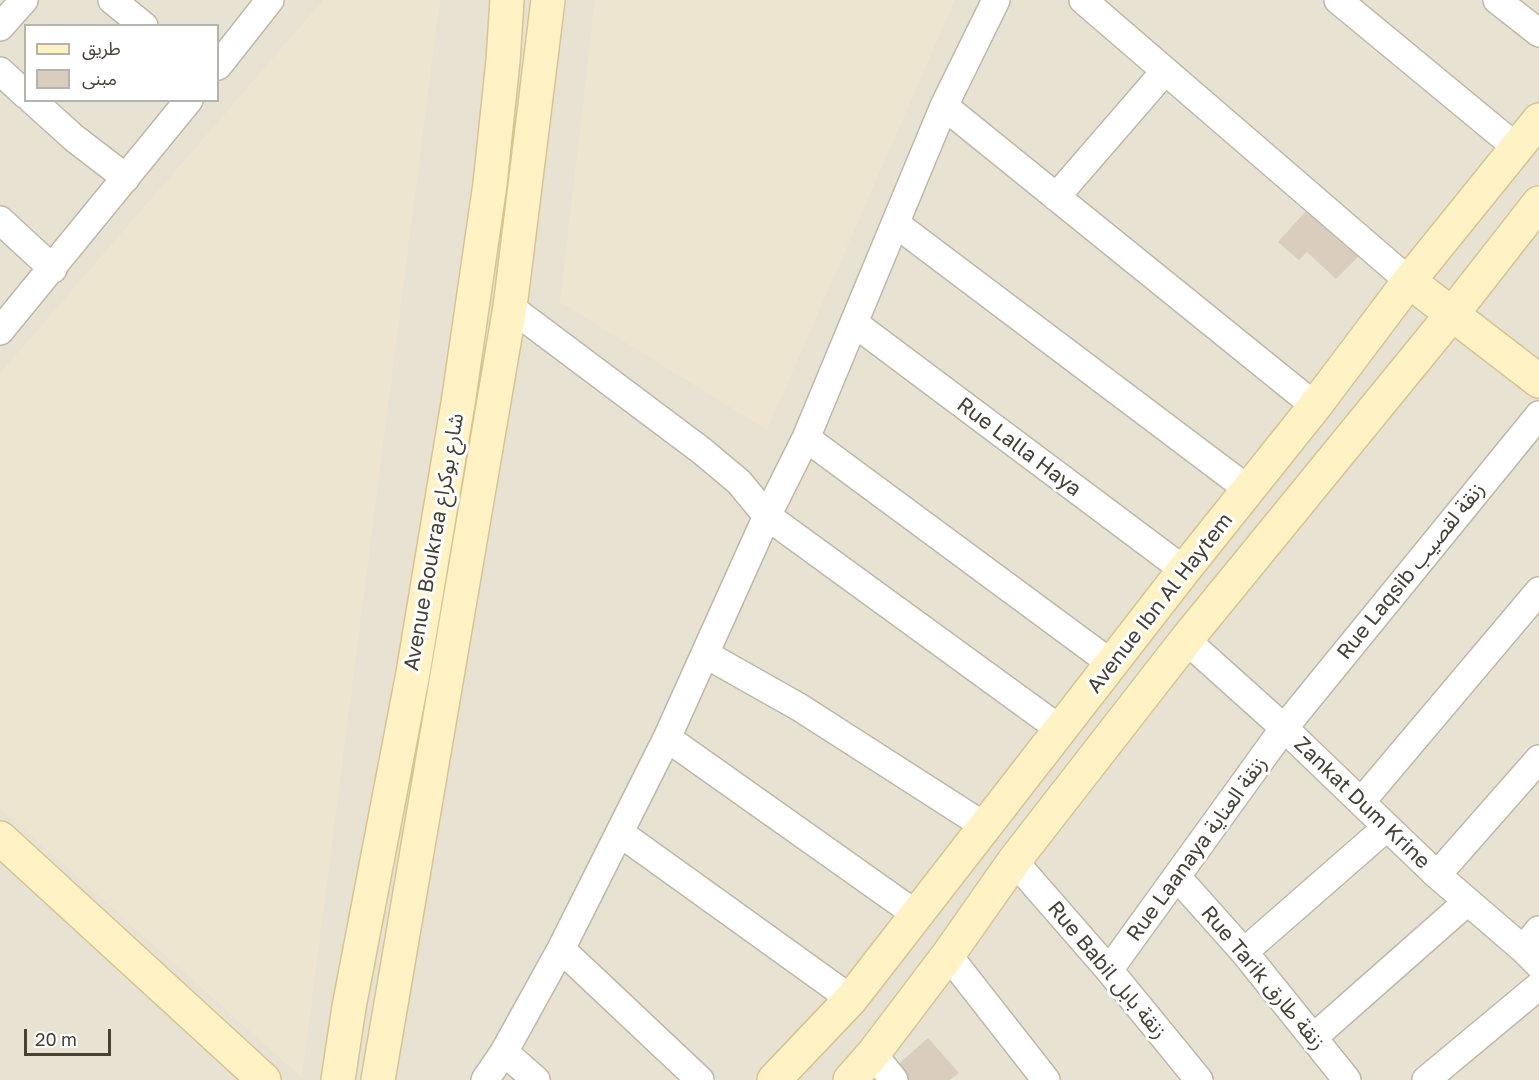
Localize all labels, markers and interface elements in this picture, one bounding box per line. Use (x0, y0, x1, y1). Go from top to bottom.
legend (24, 24, 219, 102)
text: طريق (82, 37, 121, 59)
text: مبنى (82, 67, 117, 89)
street label: Rue Lalla Haya (952, 392, 1086, 502)
street label: Avenue Boukraa شارع بوكراع (399, 411, 469, 673)
street label: Rue Laqsib زنقة لقصيب (1332, 477, 1490, 665)
street label: Avenue Ibn Al Haytem (1082, 508, 1238, 698)
street label: Zankat Dum Krine (1289, 732, 1435, 874)
street label: Rue Laanaya زنقة العناية (1121, 752, 1273, 946)
street label: Rue Babil زنقة بابل (1042, 896, 1172, 1044)
street label: Rue Tarik زنقة طارق (1195, 901, 1331, 1055)
scale bar (27, 1017, 114, 1055)
text: 20 m (35, 1028, 77, 1050)

